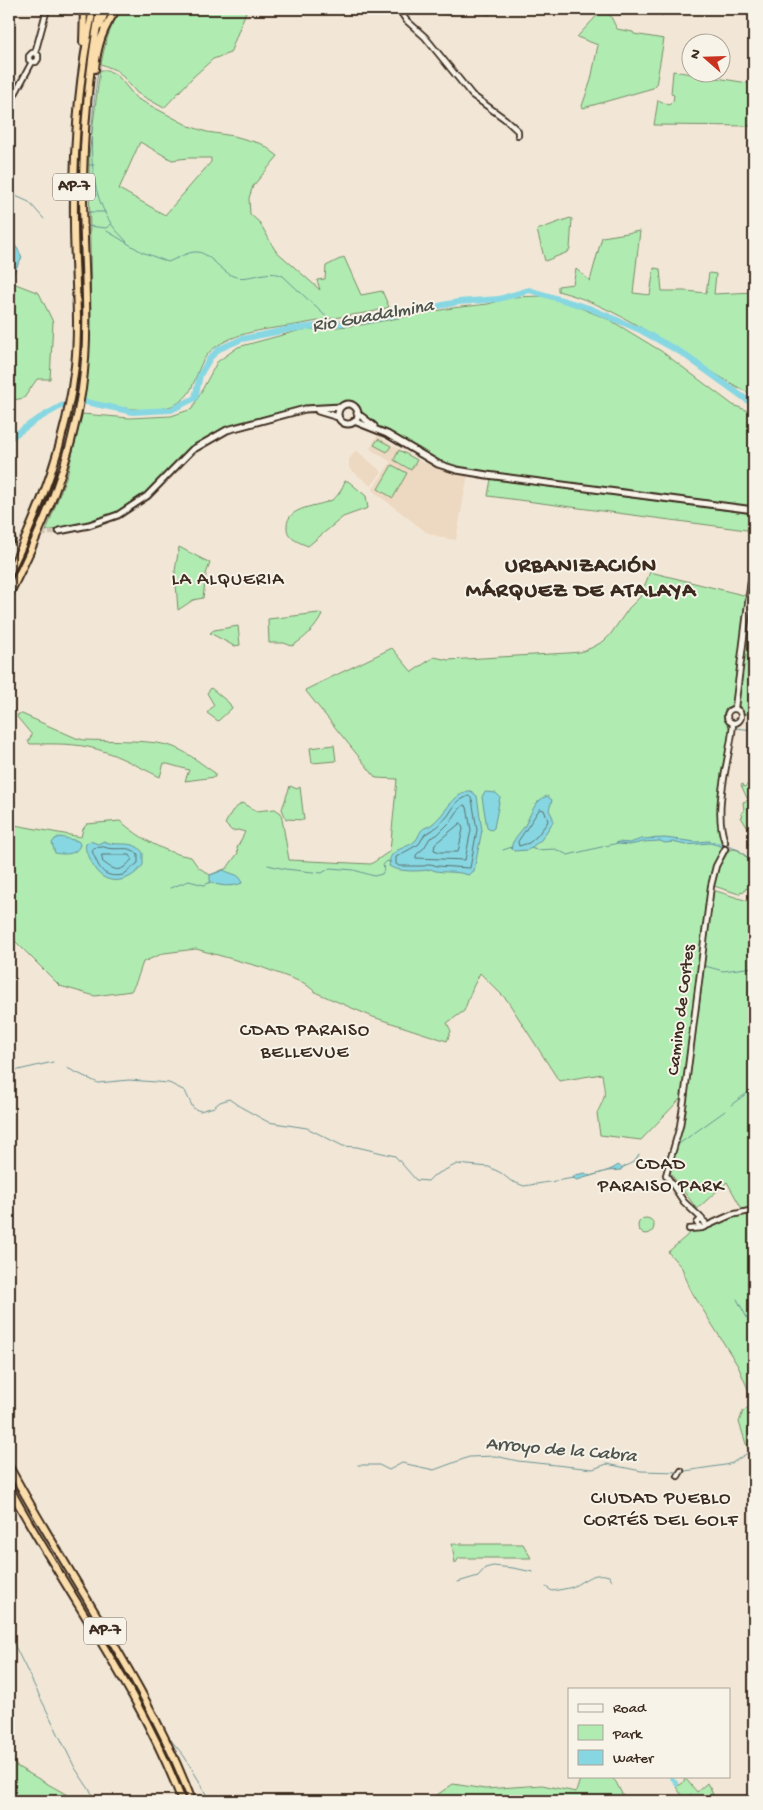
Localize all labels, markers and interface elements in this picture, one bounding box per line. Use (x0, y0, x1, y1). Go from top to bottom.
north arrow (680, 32, 730, 82)
text: N (687, 47, 706, 62)
road number: AP-7 (53, 173, 95, 200)
water label: Rio Guadalmina (310, 295, 437, 339)
district label: URBANIZACIÓN MÁRQUEZ DE ATALAYA (466, 554, 697, 605)
district label: LA ALQUERIA (171, 569, 285, 592)
street label: Camino de Cortes (664, 942, 701, 1077)
district label: CDAD PARAISO BELLEVUE (240, 1020, 370, 1065)
district label: CDAD PARAISO PARK (597, 1154, 726, 1199)
water label: Arroyo de la Cabra (485, 1433, 639, 1469)
district label: CIUDAD PUEBLO CORTÉS DEL GOLF (584, 1488, 739, 1533)
road number: AP-7 (84, 1618, 126, 1644)
legend (568, 1688, 730, 1778)
text: Road (613, 1700, 647, 1718)
text: Park (612, 1726, 643, 1744)
text: Water (613, 1750, 655, 1768)

